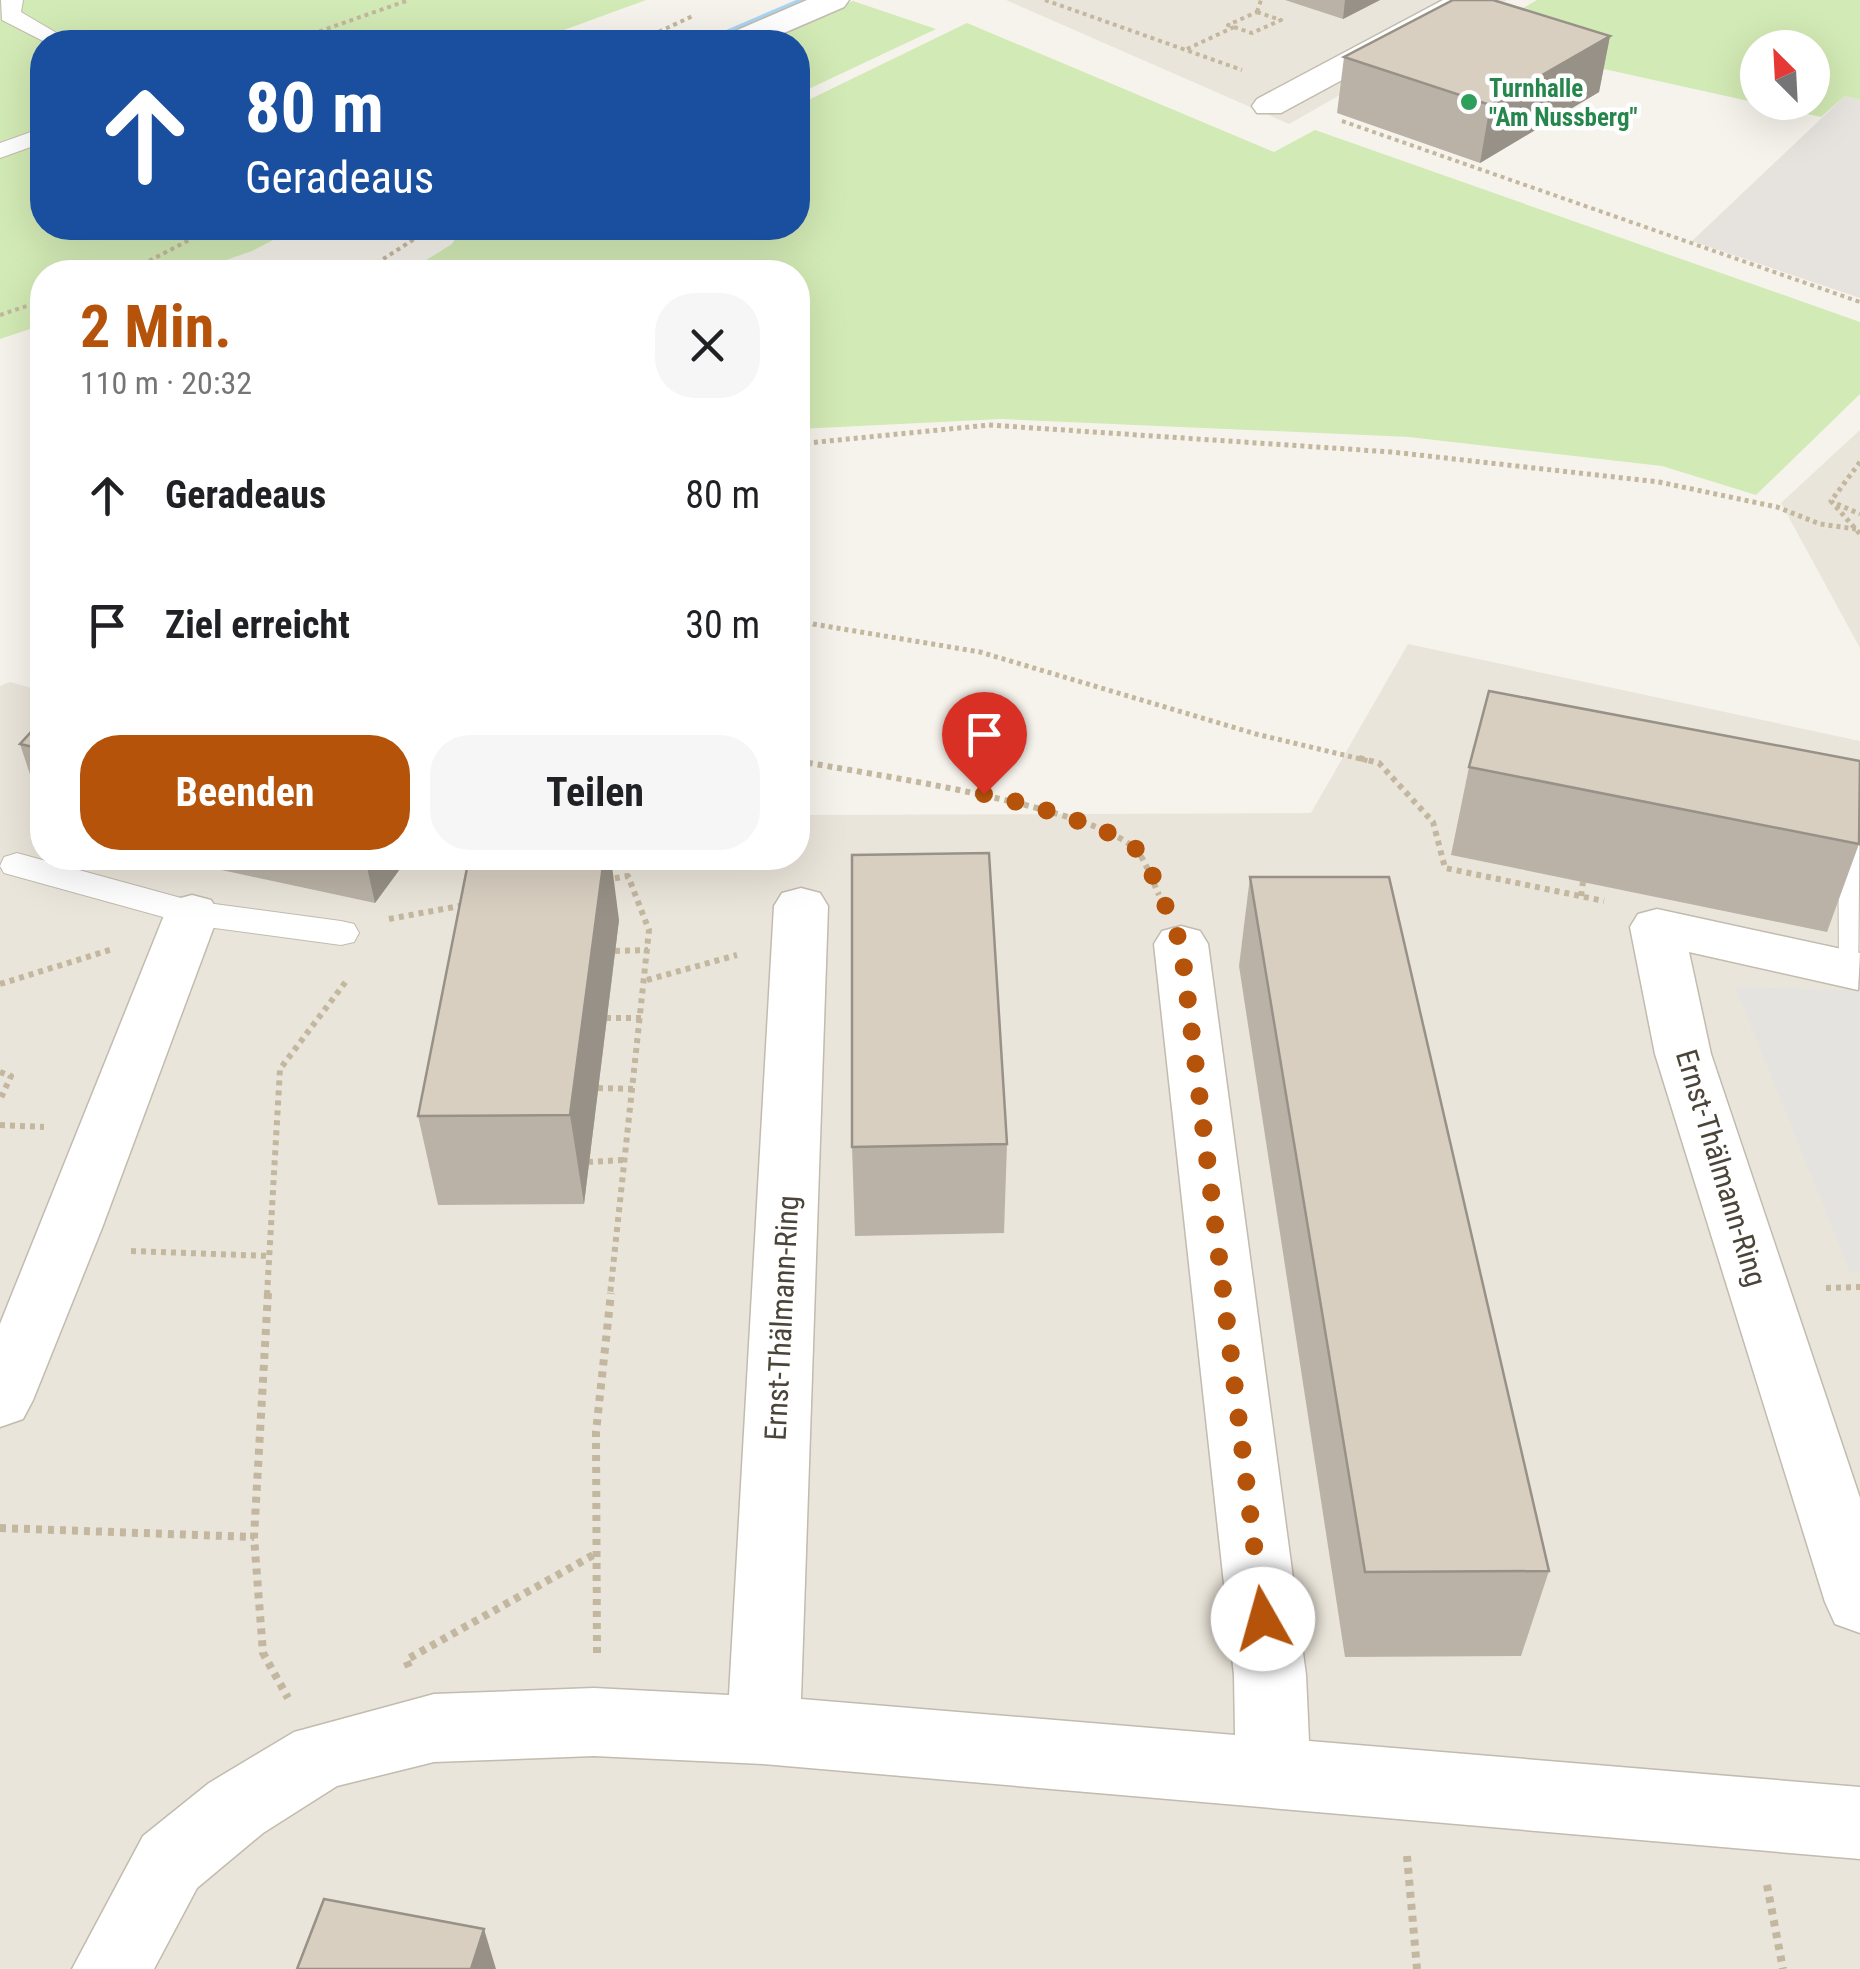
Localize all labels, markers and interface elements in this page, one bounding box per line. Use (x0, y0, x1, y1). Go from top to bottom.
north arrow (1740, 30, 1830, 120)
map controls (1740, 30, 1830, 120)
text: 80 m (245, 67, 384, 149)
icon: ahead (80, 70, 210, 200)
place label: Turnhalle "Am Nussberg" (1489, 74, 1638, 132)
marker: Turnhalle "Am Nussberg" (1458, 91, 1480, 113)
text: Geradeaus (245, 151, 434, 204)
text: 2 Min. (80, 291, 232, 362)
button: close (655, 293, 760, 398)
text: 110 m · 20:32 (80, 364, 252, 402)
icon: ahead (80, 468, 135, 523)
text: Geradeaus (165, 473, 326, 517)
text: 80 m (685, 473, 760, 517)
icon: arrive (80, 598, 135, 653)
text: Ziel erreicht (165, 603, 350, 647)
text: 30 m (685, 603, 760, 647)
pin (942, 692, 1027, 795)
icon: arrive (957, 707, 1012, 762)
button: Beenden (80, 735, 410, 850)
button: Teilen (430, 735, 760, 850)
street label: Ernst-Thälmann-Ring (1669, 1045, 1774, 1290)
street label: Ernst-Thälmann-Ring (758, 1194, 805, 1441)
position arrow (1211, 1567, 1315, 1671)

